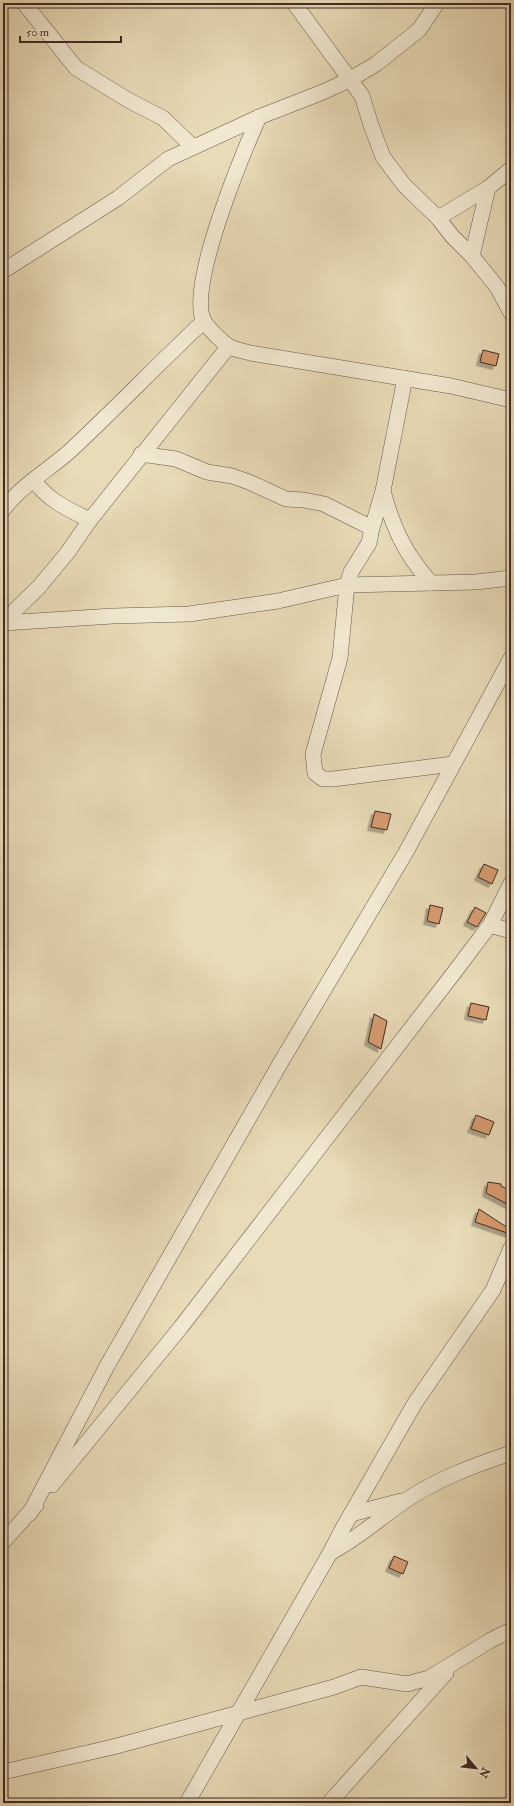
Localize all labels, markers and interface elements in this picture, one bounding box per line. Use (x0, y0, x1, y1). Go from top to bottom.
scale bar (20, 18, 121, 44)
text: 50 m (26, 25, 50, 40)
north arrow (456, 1748, 496, 1788)
text: N (476, 1764, 493, 1781)

